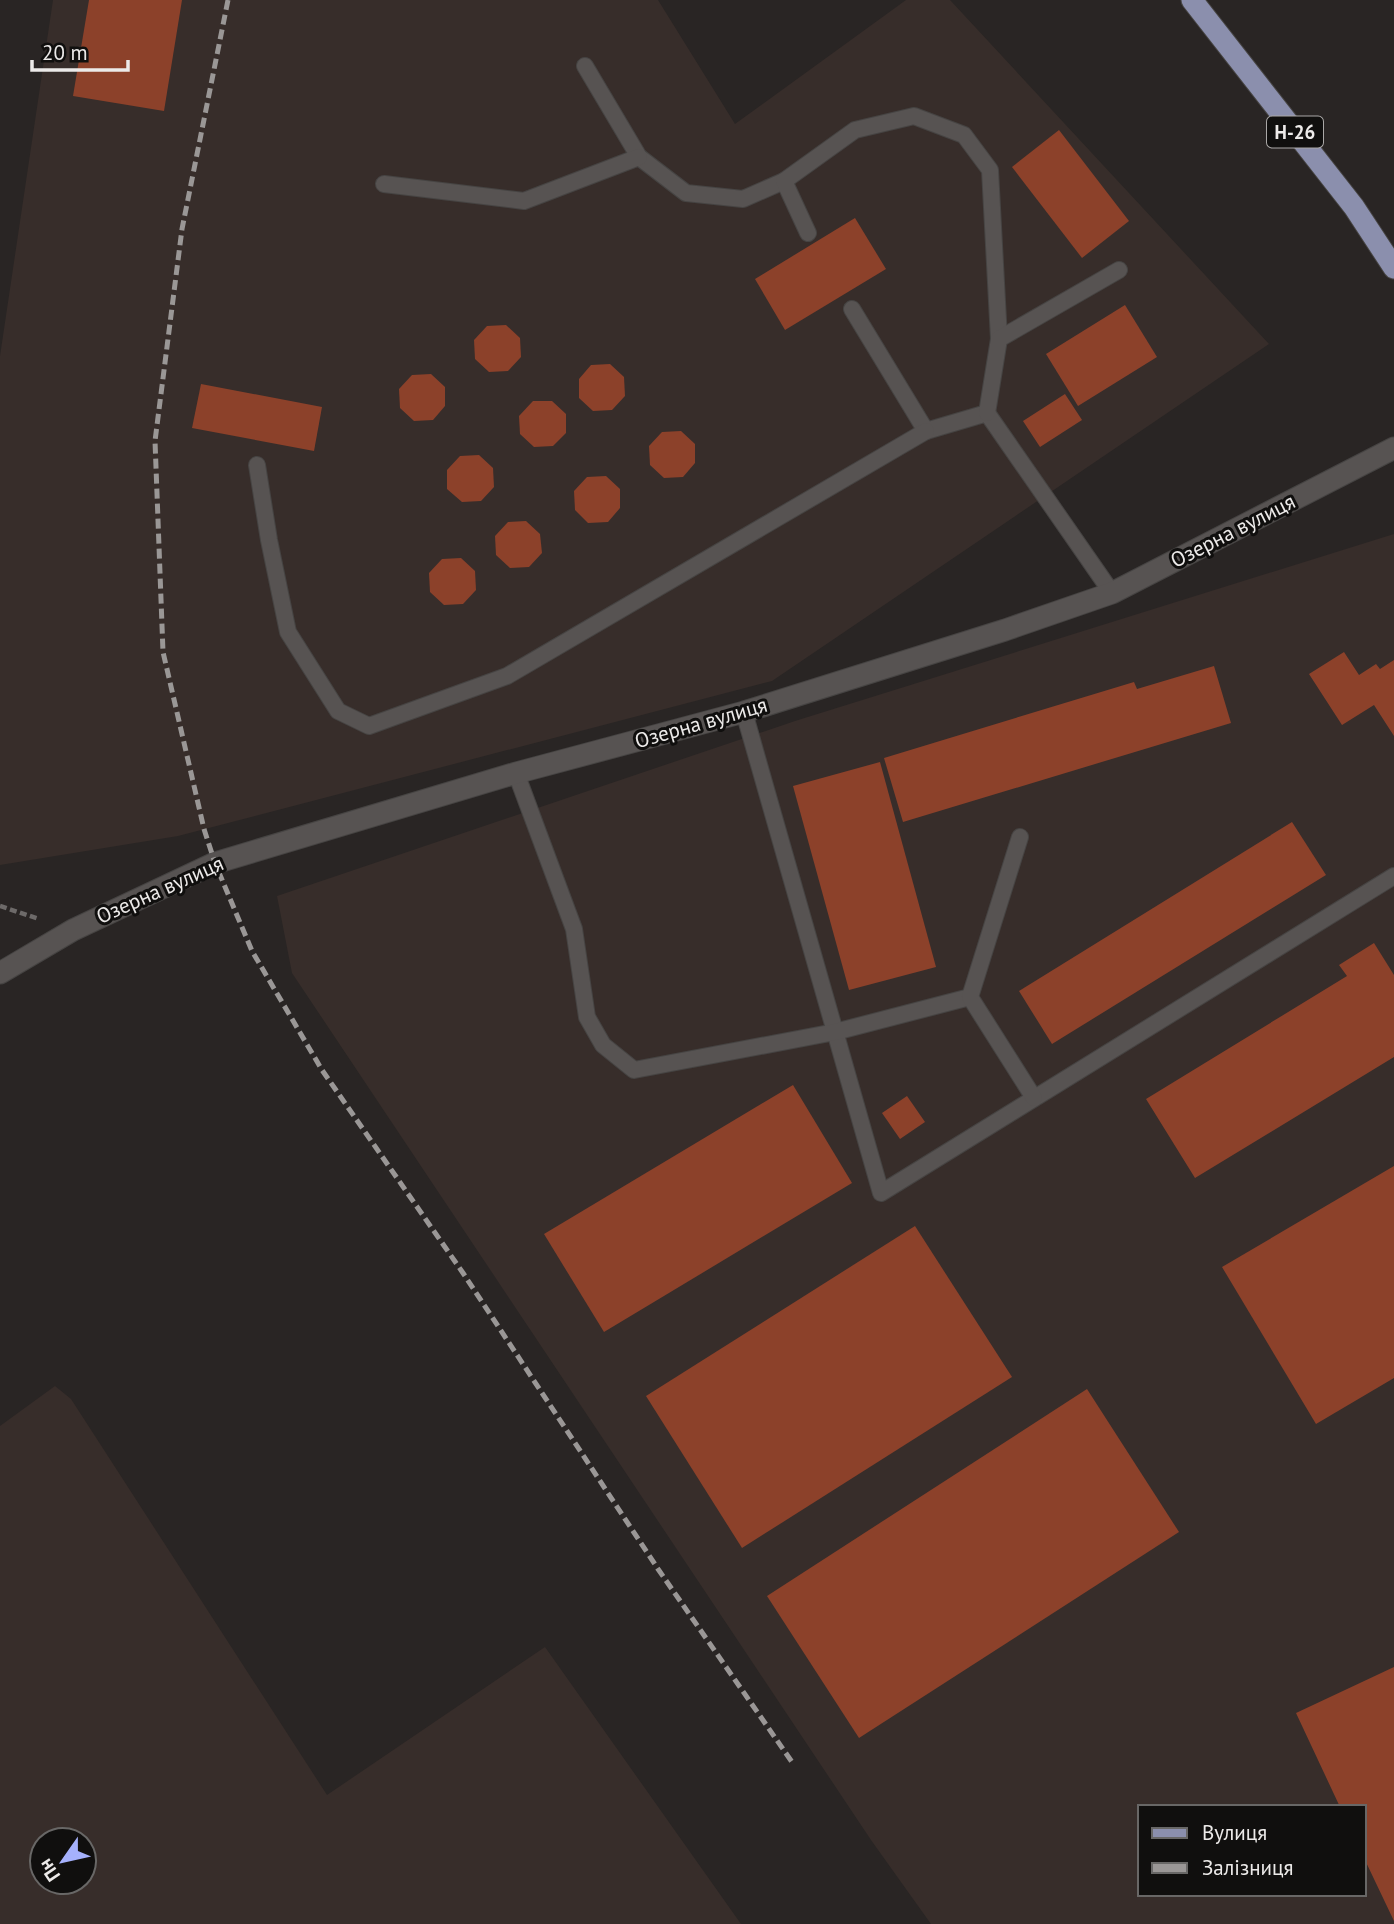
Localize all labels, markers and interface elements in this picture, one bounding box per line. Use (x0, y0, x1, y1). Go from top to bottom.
scale bar (32, 28, 128, 72)
text: 20 m (42, 39, 88, 66)
road number: Н-26 (1267, 116, 1323, 148)
street label: Озерна вулиця (1166, 488, 1300, 574)
street label: Озерна вулиця (632, 691, 770, 754)
street label: Озерна вулиця (92, 849, 228, 930)
legend (1138, 1805, 1366, 1896)
text: Вулиця (1202, 1819, 1267, 1846)
north arrow (28, 1826, 98, 1896)
text: Залізниця (1202, 1854, 1294, 1881)
text: Пн (33, 1855, 65, 1886)

